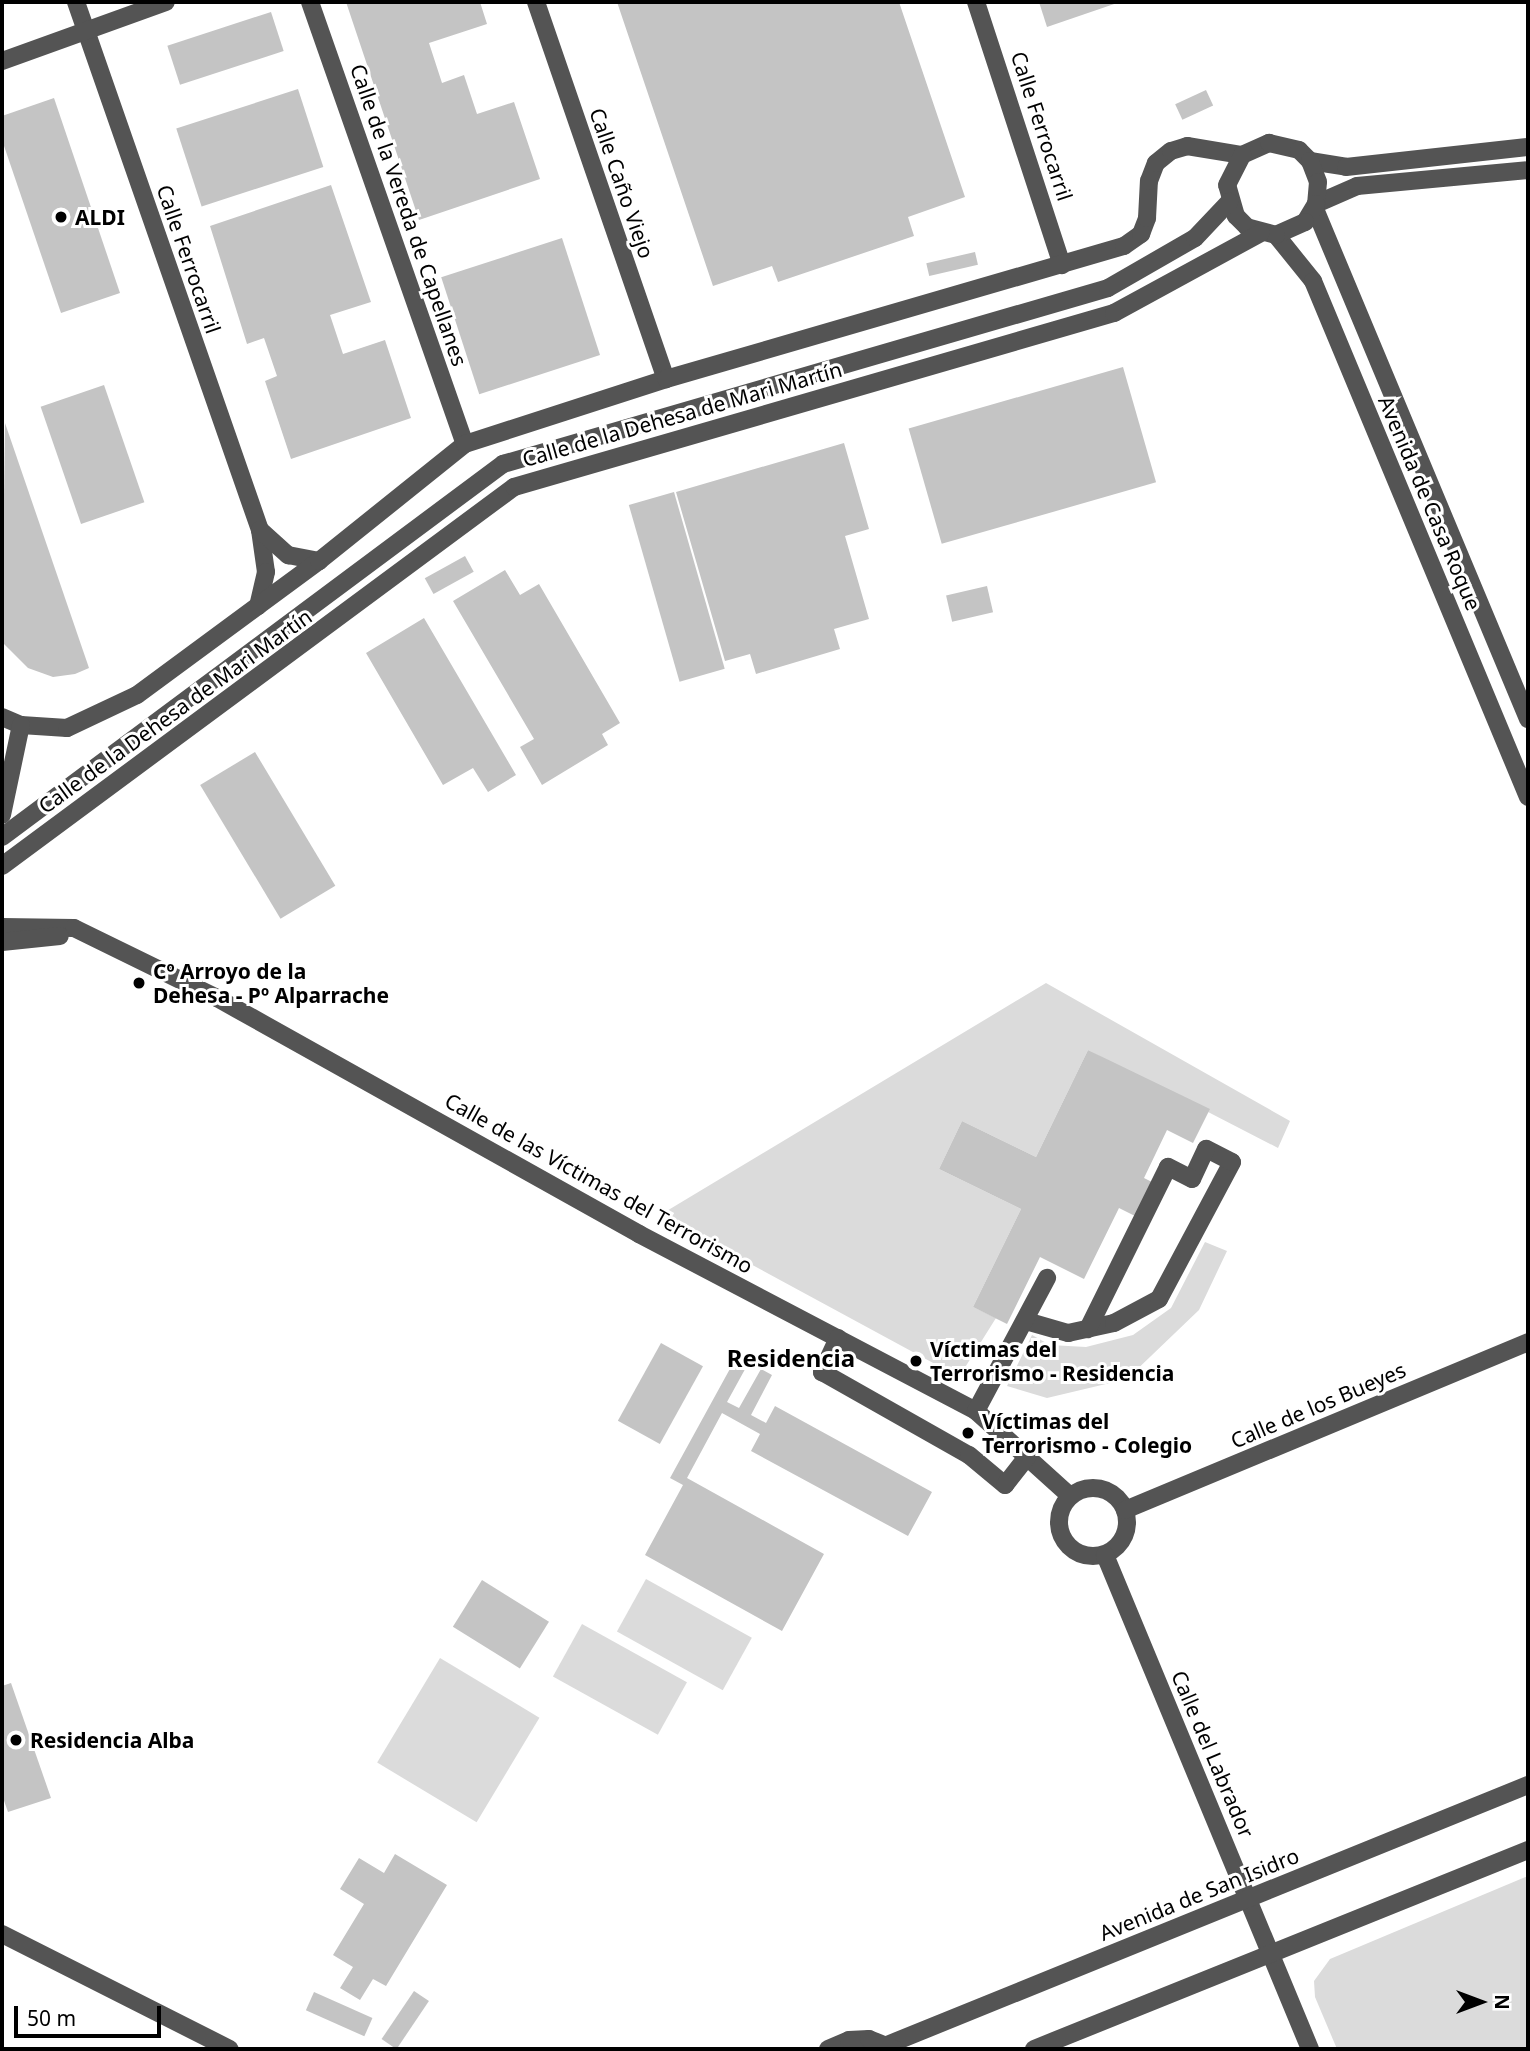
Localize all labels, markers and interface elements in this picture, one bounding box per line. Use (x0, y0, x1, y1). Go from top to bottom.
street label: Calle Ferrocarril (1006, 48, 1078, 204)
street label: Calle de la Vereda de Capellanes (345, 61, 473, 369)
street label: Calle Caño Viejo (584, 104, 660, 262)
street label: Calle Ferrocarril (152, 181, 226, 337)
place label: ALDI (75, 204, 125, 230)
marker: ALDI (53, 209, 69, 225)
street label: Calle de la Dehesa de Mari Martín (519, 356, 845, 472)
street label: Avenida de Casa Roque (1373, 392, 1487, 614)
street label: Calle de la Dehesa de Mari Martín (34, 603, 316, 819)
place label: Cº Arroyo de la Dehesa - Pº Alparrache (153, 958, 389, 1008)
marker: Cº Arroyo de la Dehesa - Pº Alparrache (131, 975, 147, 991)
street label: Calle de las Víctimas del Terrorismo (441, 1088, 757, 1278)
place label: Víctimas del Terrorismo - Residencia (930, 1336, 1174, 1386)
district label: Residencia (727, 1344, 855, 1372)
marker: Víctimas del Terrorismo - Residencia (908, 1353, 924, 1369)
street label: Calle de los Bueyes (1227, 1357, 1409, 1453)
place label: Víctimas del Terrorismo - Colegio (982, 1408, 1192, 1458)
marker: Víctimas del Terrorismo - Colegio (960, 1425, 976, 1441)
street label: Calle del Labrador (1166, 1667, 1260, 1841)
place label: Residencia Alba (30, 1727, 194, 1753)
marker: Residencia Alba (8, 1732, 24, 1748)
street label: Avenida de San Isidro (1096, 1842, 1302, 1946)
north arrow (1446, 1967, 1516, 2037)
scale bar (18, 1992, 164, 2036)
text: N (1489, 1994, 1515, 2010)
text: 50 m (27, 2004, 76, 2032)

